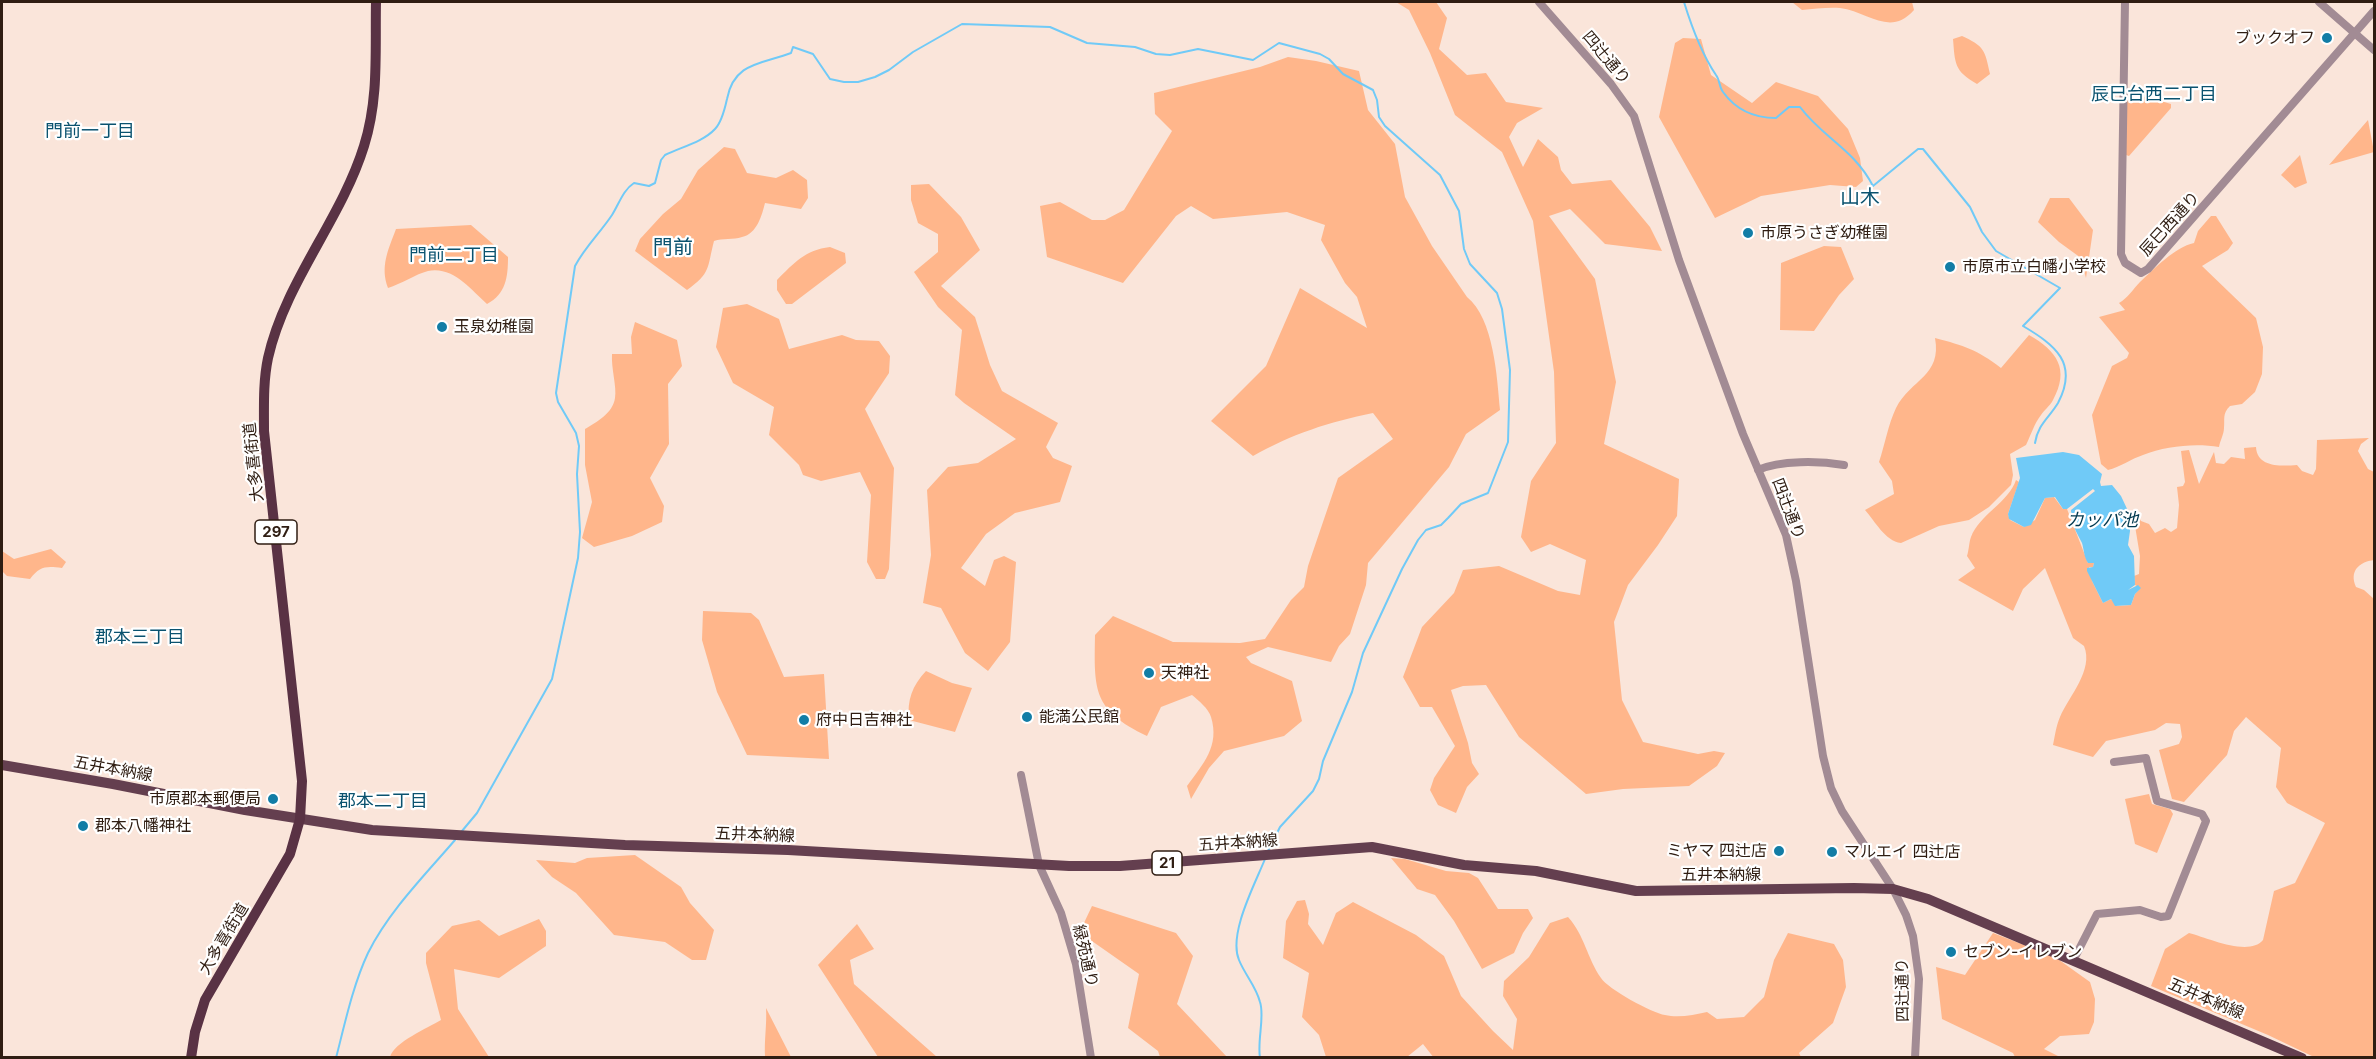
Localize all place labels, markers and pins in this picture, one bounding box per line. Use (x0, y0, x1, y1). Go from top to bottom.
place label: ブックオフ (2235, 28, 2315, 48)
marker: ブックオフ (2320, 31, 2334, 45)
place label: 市原うさぎ幼稚園 (1760, 223, 1888, 243)
marker: 市原うさぎ幼稚園 (1741, 226, 1755, 240)
place label: 市原市立白幡小学校 (1962, 257, 2106, 277)
marker: 市原市立白幡小学校 (1943, 260, 1957, 274)
place label: 玉泉幼稚園 (454, 317, 534, 337)
marker: 玉泉幼稚園 (435, 320, 449, 334)
place label: 天神社 (1161, 663, 1209, 683)
marker: 天神社 (1142, 666, 1156, 680)
place label: 能満公民館 (1039, 707, 1119, 727)
place label: 府中日吉神社 (816, 710, 912, 730)
marker: 能満公民館 (1020, 710, 1034, 724)
marker: 府中日吉神社 (797, 713, 811, 727)
place label: 市原郡本郵便局 (149, 789, 261, 809)
marker: 市原郡本郵便局 (266, 792, 280, 806)
place label: 郡本八幡神社 (95, 816, 191, 836)
marker: 郡本八幡神社 (76, 819, 90, 833)
place label: ミヤマ 四辻店 (1667, 841, 1767, 861)
place label: マルエイ 四辻店 (1844, 842, 1960, 862)
marker: ミヤマ 四辻店 (1772, 844, 1786, 858)
marker: マルエイ 四辻店 (1825, 845, 1839, 859)
place label: セブン-イレブン (1963, 942, 2082, 962)
marker: セブン-イレブン (1944, 945, 1958, 959)

